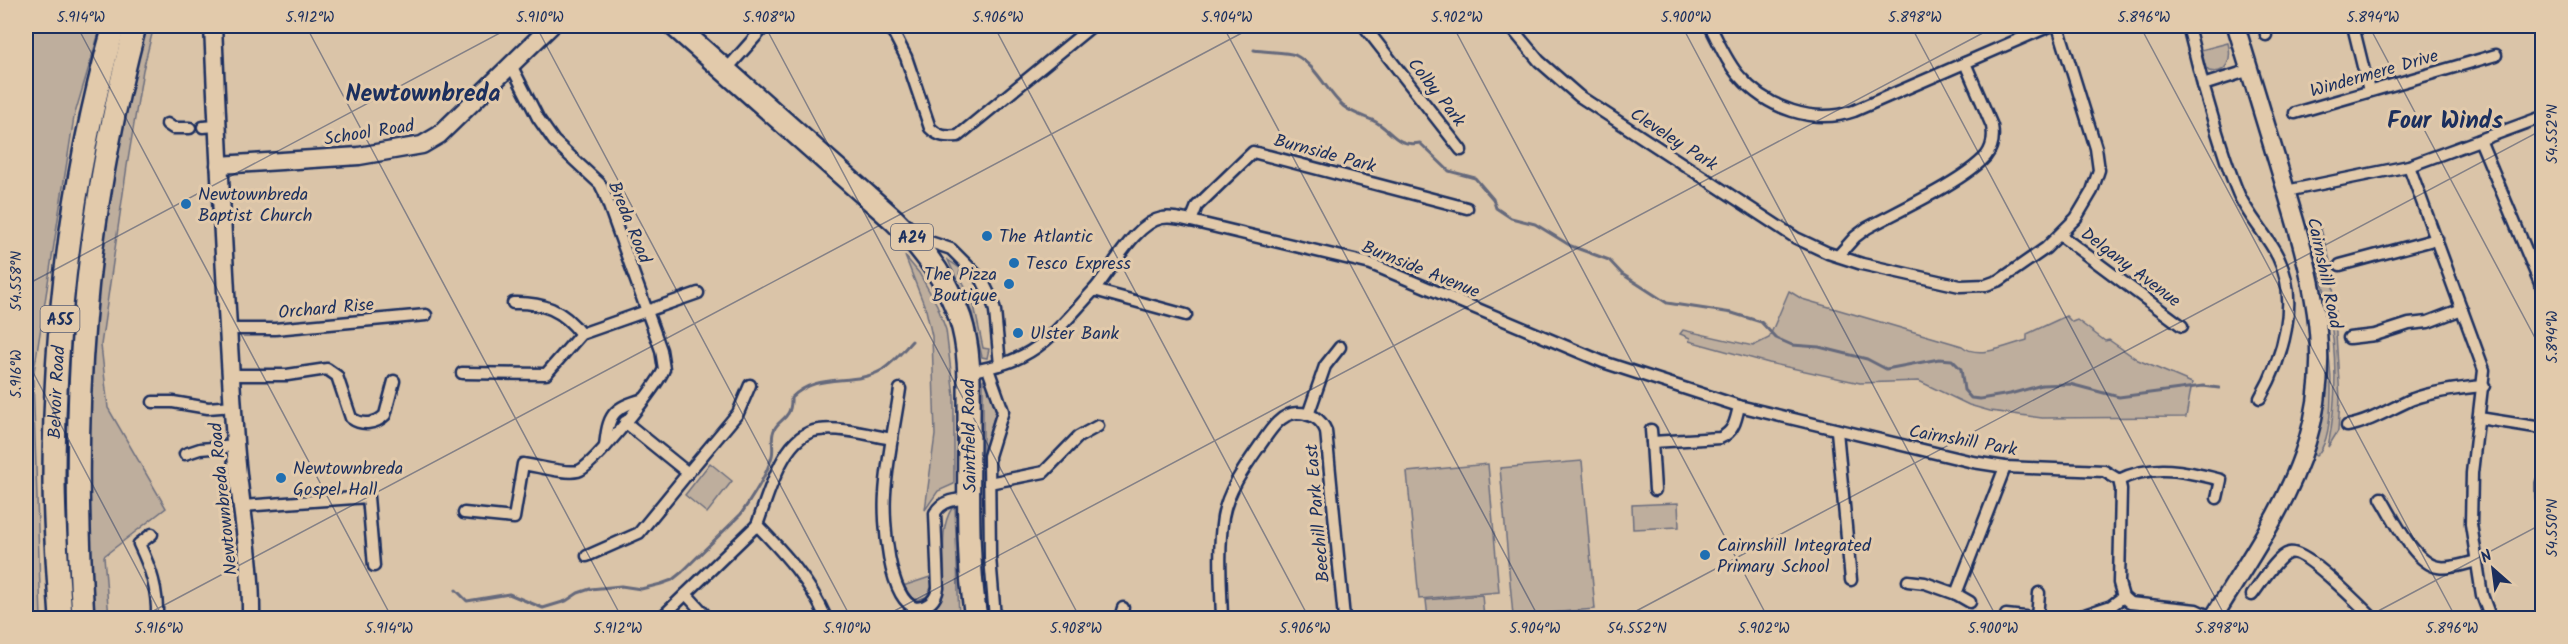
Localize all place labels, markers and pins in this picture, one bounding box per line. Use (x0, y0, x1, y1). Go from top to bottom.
place label: Newtownbreda Baptist Church (198, 181, 312, 231)
marker: Newtownbreda Baptist Church (179, 197, 193, 211)
place label: The Atlantic (999, 223, 1093, 252)
marker: The Atlantic (980, 229, 994, 243)
place label: Tesco Express (1026, 250, 1131, 279)
marker: Tesco Express (1007, 256, 1021, 270)
place label: The Pizza Boutique (924, 261, 997, 311)
marker: The Pizza Boutique (1002, 277, 1016, 291)
place label: Ulster Bank (1030, 320, 1120, 349)
marker: Ulster Bank (1011, 326, 1025, 340)
place label: Newtownbreda Gospel Hall (293, 455, 403, 505)
marker: Newtownbreda Gospel Hall (274, 471, 288, 485)
place label: Cairnshill Integrated Primary School (1717, 532, 1872, 582)
marker: Cairnshill Integrated Primary School (1698, 548, 1712, 562)

